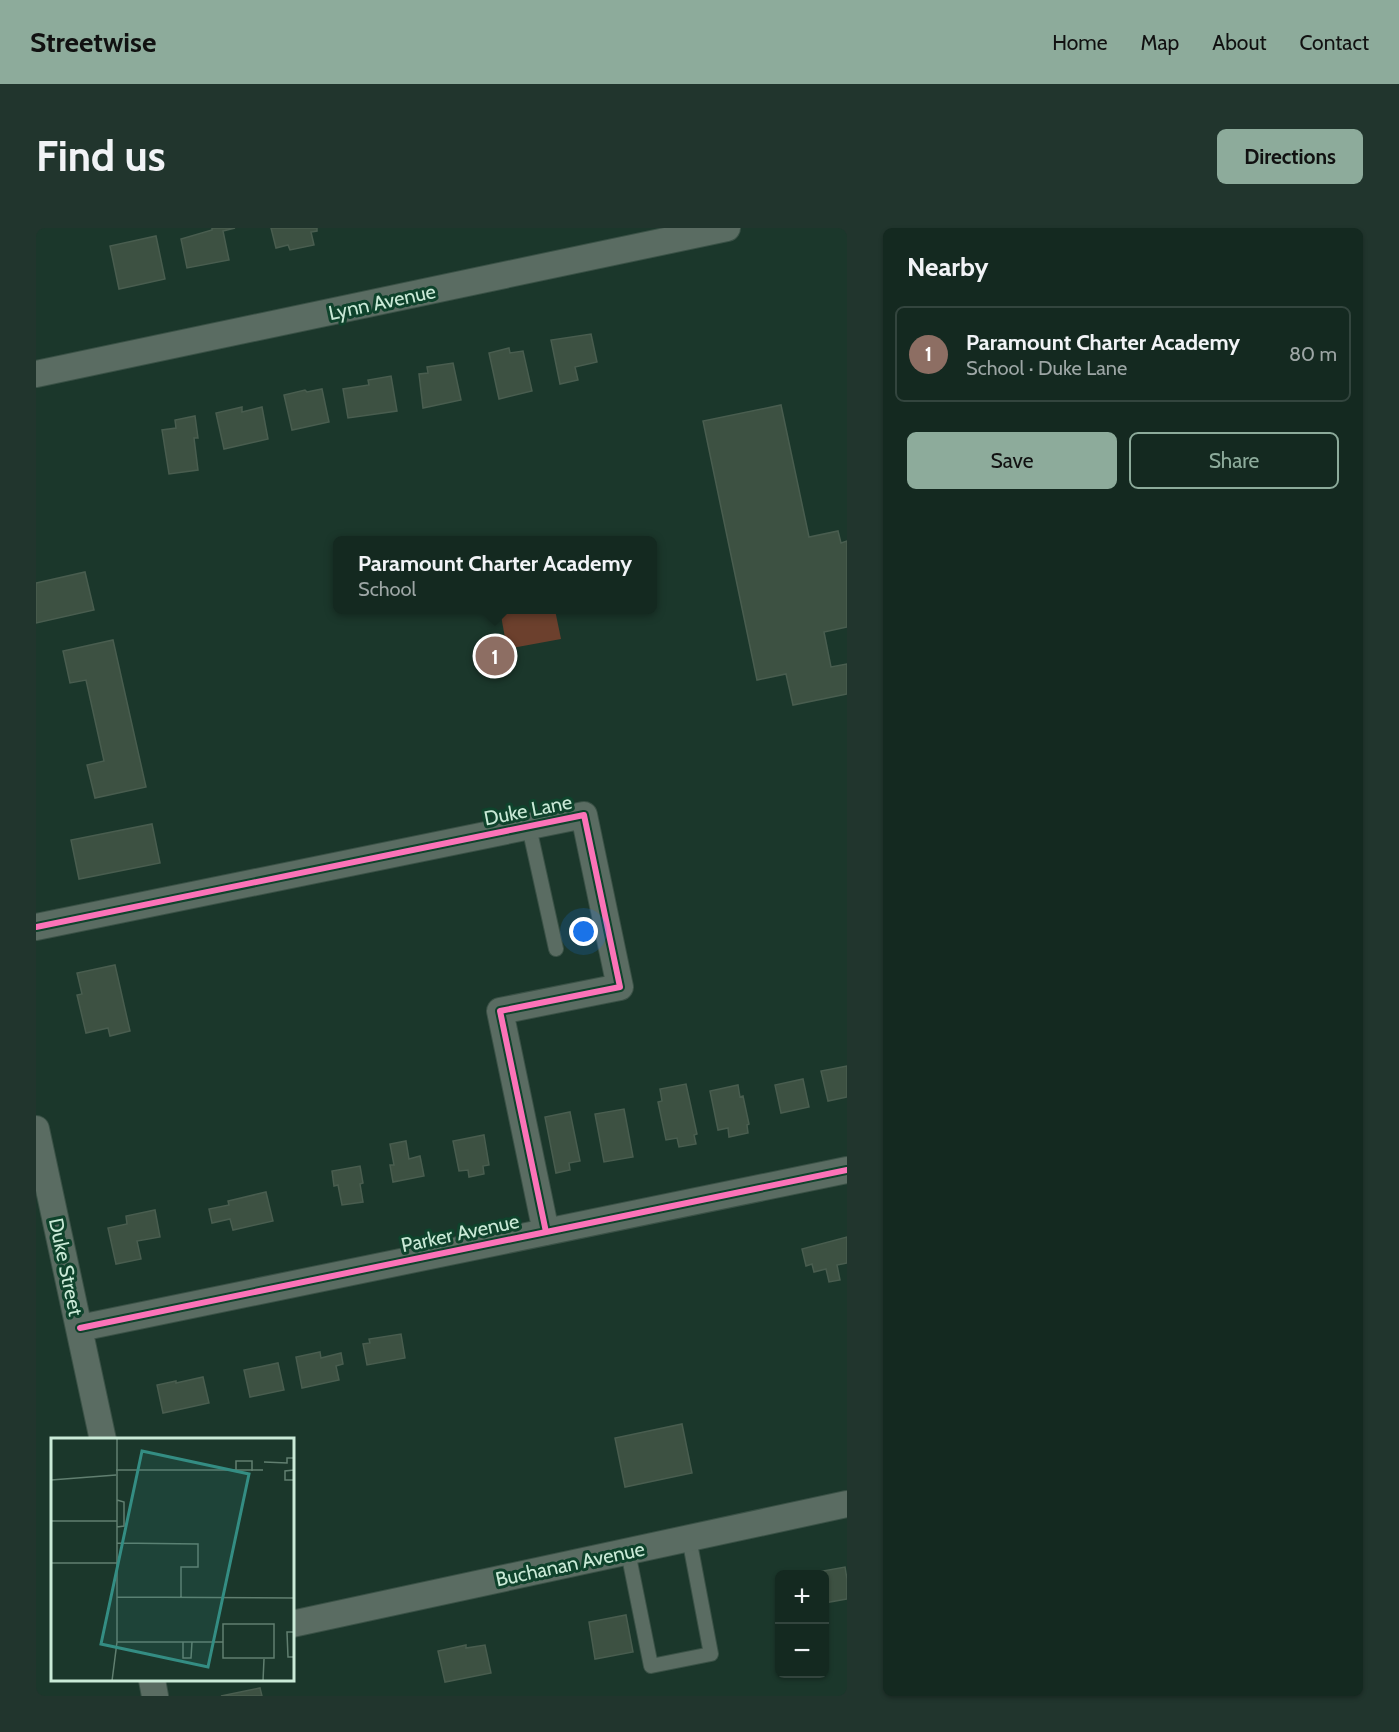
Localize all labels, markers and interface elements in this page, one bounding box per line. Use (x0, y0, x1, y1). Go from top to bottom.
text: Streetwise (30, 25, 156, 59)
text: Home (1052, 30, 1108, 55)
text: Map (1141, 30, 1179, 55)
text: About (1212, 30, 1266, 55)
text: Contact (1299, 30, 1369, 55)
button: Directions (1217, 129, 1363, 184)
text: Find us (36, 130, 165, 182)
text: Nearby (907, 251, 988, 283)
street label: Lynn Avenue (326, 279, 438, 325)
text: Paramount Charter Academy (966, 329, 1240, 356)
text: 1 (925, 342, 932, 366)
text: 80 m (1289, 342, 1337, 366)
text: School · Duke Lane (966, 356, 1127, 380)
button: Save (907, 432, 1117, 489)
button: Share (1129, 432, 1339, 489)
popup (333, 536, 657, 614)
text: Paramount Charter Academy (358, 550, 632, 577)
text: School (358, 577, 416, 601)
pin: 1 (476, 634, 514, 678)
street label: Duke Lane (482, 790, 574, 830)
your location (569, 917, 598, 946)
street label: Parker Avenue (399, 1209, 521, 1257)
street label: Duke Street (44, 1216, 88, 1318)
inset map (51, 1438, 294, 1681)
street label: Buchanan Avenue (493, 1536, 647, 1592)
map controls (775, 1570, 829, 1678)
button: + (775, 1570, 829, 1624)
button: − (775, 1624, 829, 1678)

